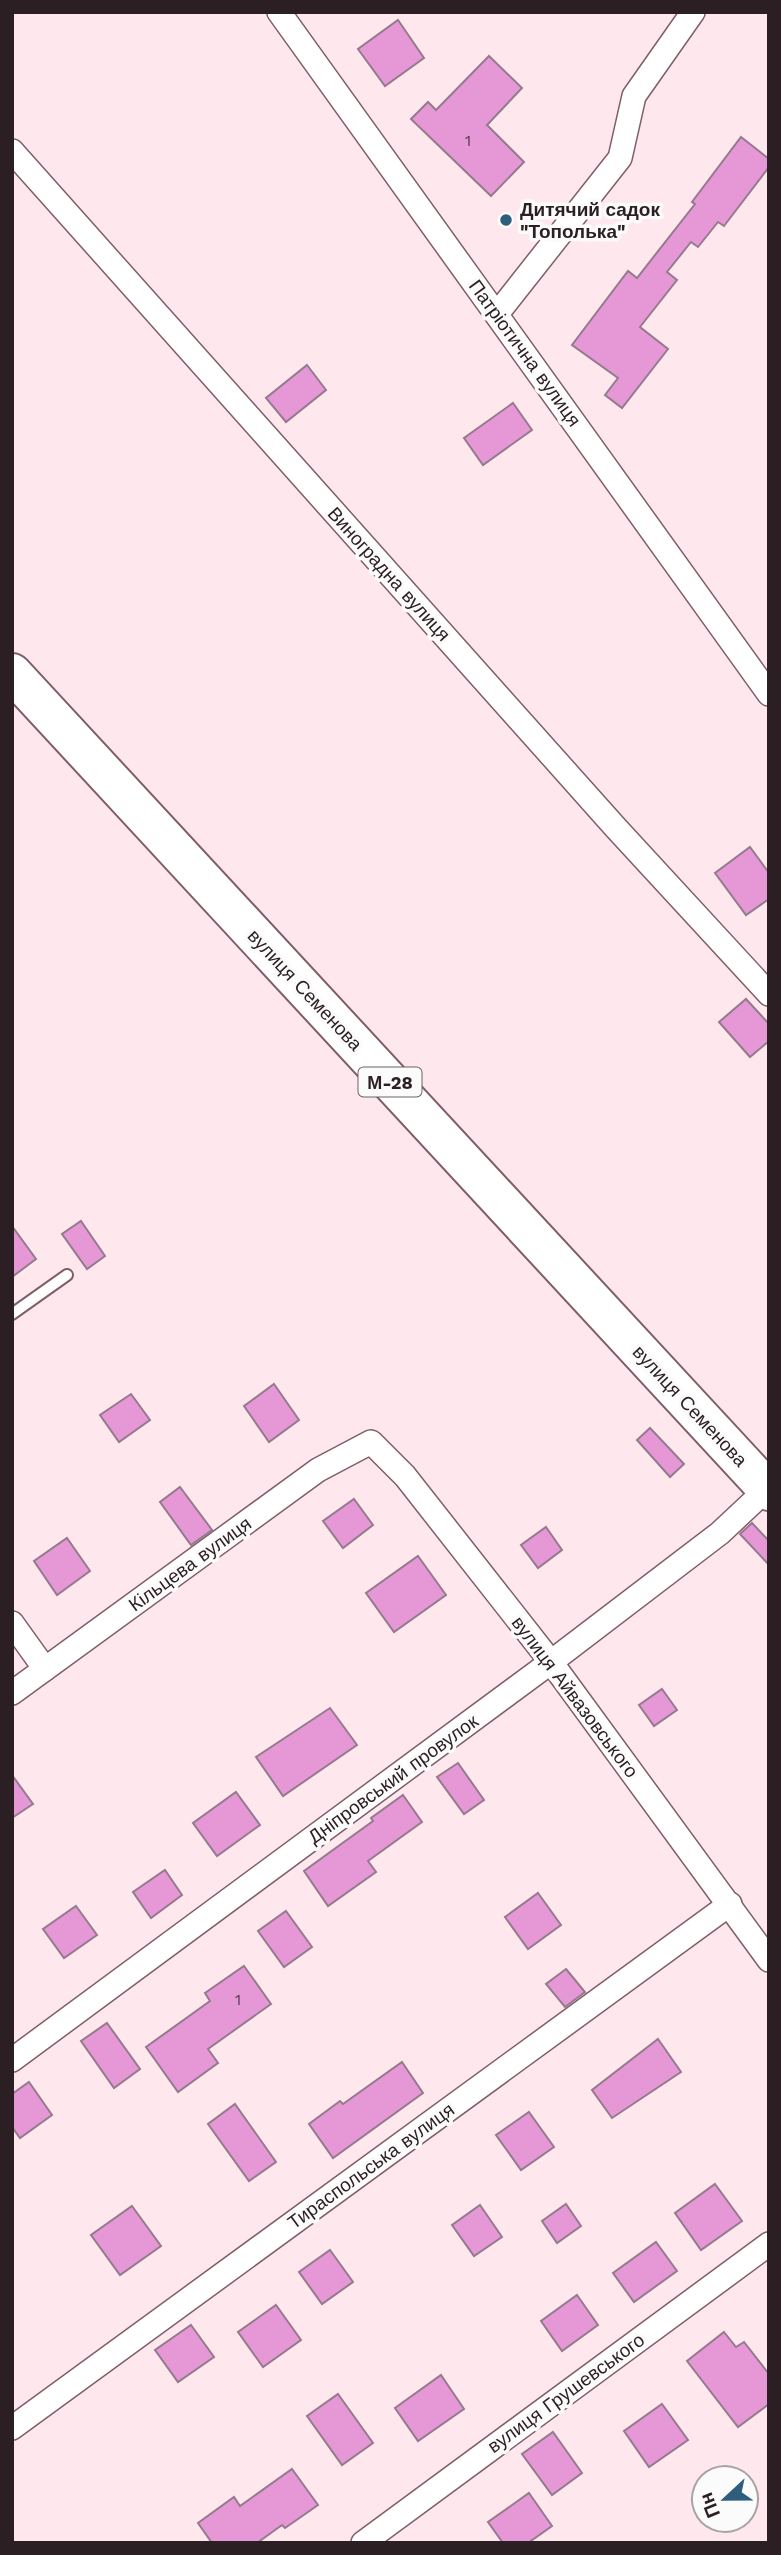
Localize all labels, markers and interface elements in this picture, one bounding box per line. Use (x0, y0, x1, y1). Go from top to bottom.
house number: 1 (465, 131, 471, 150)
place label: Дитячий садок "Тополька" (520, 198, 660, 243)
marker: Дитячий садок "Тополька" (498, 212, 514, 228)
street label: Патріотична вулиця (464, 275, 586, 431)
street label: Виноградна вулиця (323, 502, 455, 646)
street label: вулиця Семенова (243, 925, 367, 1056)
road number: М-28 (358, 1068, 422, 1097)
street label: вулиця Семенова (628, 1341, 752, 1472)
street label: Кільцева вулиця (124, 1512, 256, 1616)
street label: вулиця Айвазовського (507, 1612, 643, 1782)
street label: Дніпровський провулок (303, 1709, 483, 1848)
house number: 1 (235, 1990, 241, 2009)
street label: Тираспольська вулиця (283, 2098, 459, 2234)
street label: вулиця Грушевського (483, 2328, 649, 2458)
north arrow (690, 2464, 760, 2534)
text: Пн (694, 2489, 725, 2521)

